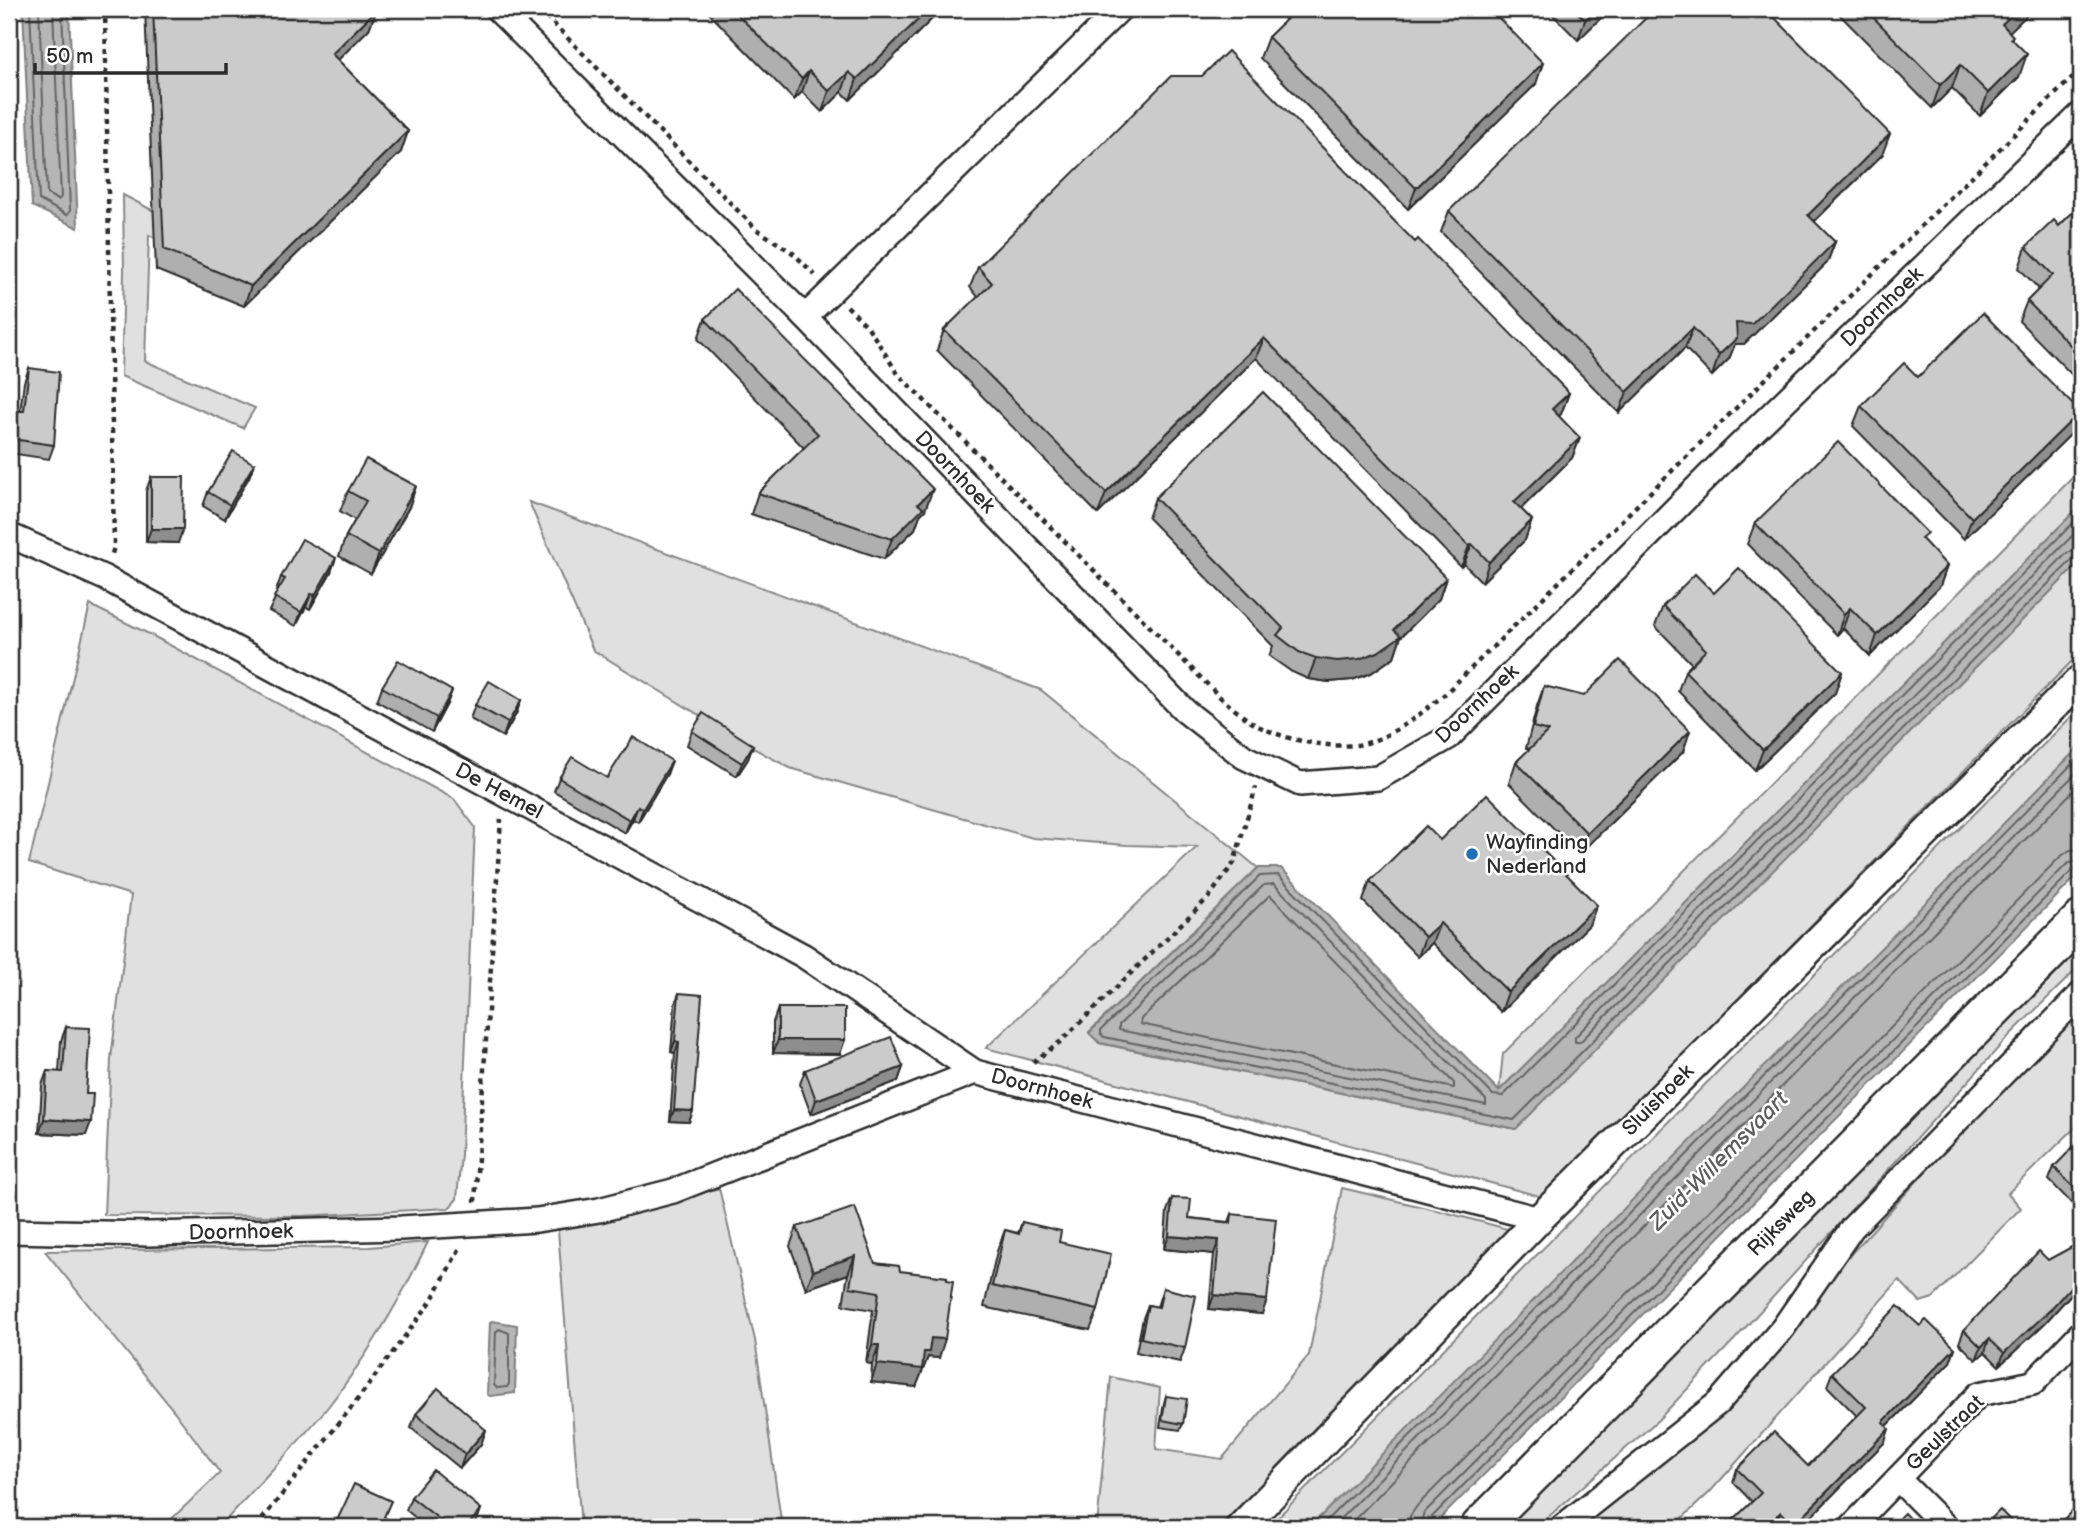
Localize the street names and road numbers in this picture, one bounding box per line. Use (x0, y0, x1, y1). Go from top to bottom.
street label: Doornhoek (1836, 261, 1929, 352)
street label: Doornhoek (910, 426, 1001, 519)
street label: Doornhoek (1430, 659, 1524, 749)
street label: De Hemel (451, 758, 547, 824)
street label: Sluishoek (1617, 1059, 1699, 1141)
street label: Doornhoek (988, 1063, 1096, 1115)
street label: Rijksweg (1742, 1184, 1820, 1262)
street label: Doornhoek (188, 1219, 294, 1245)
street label: Geulstraat (1901, 1389, 1990, 1476)

